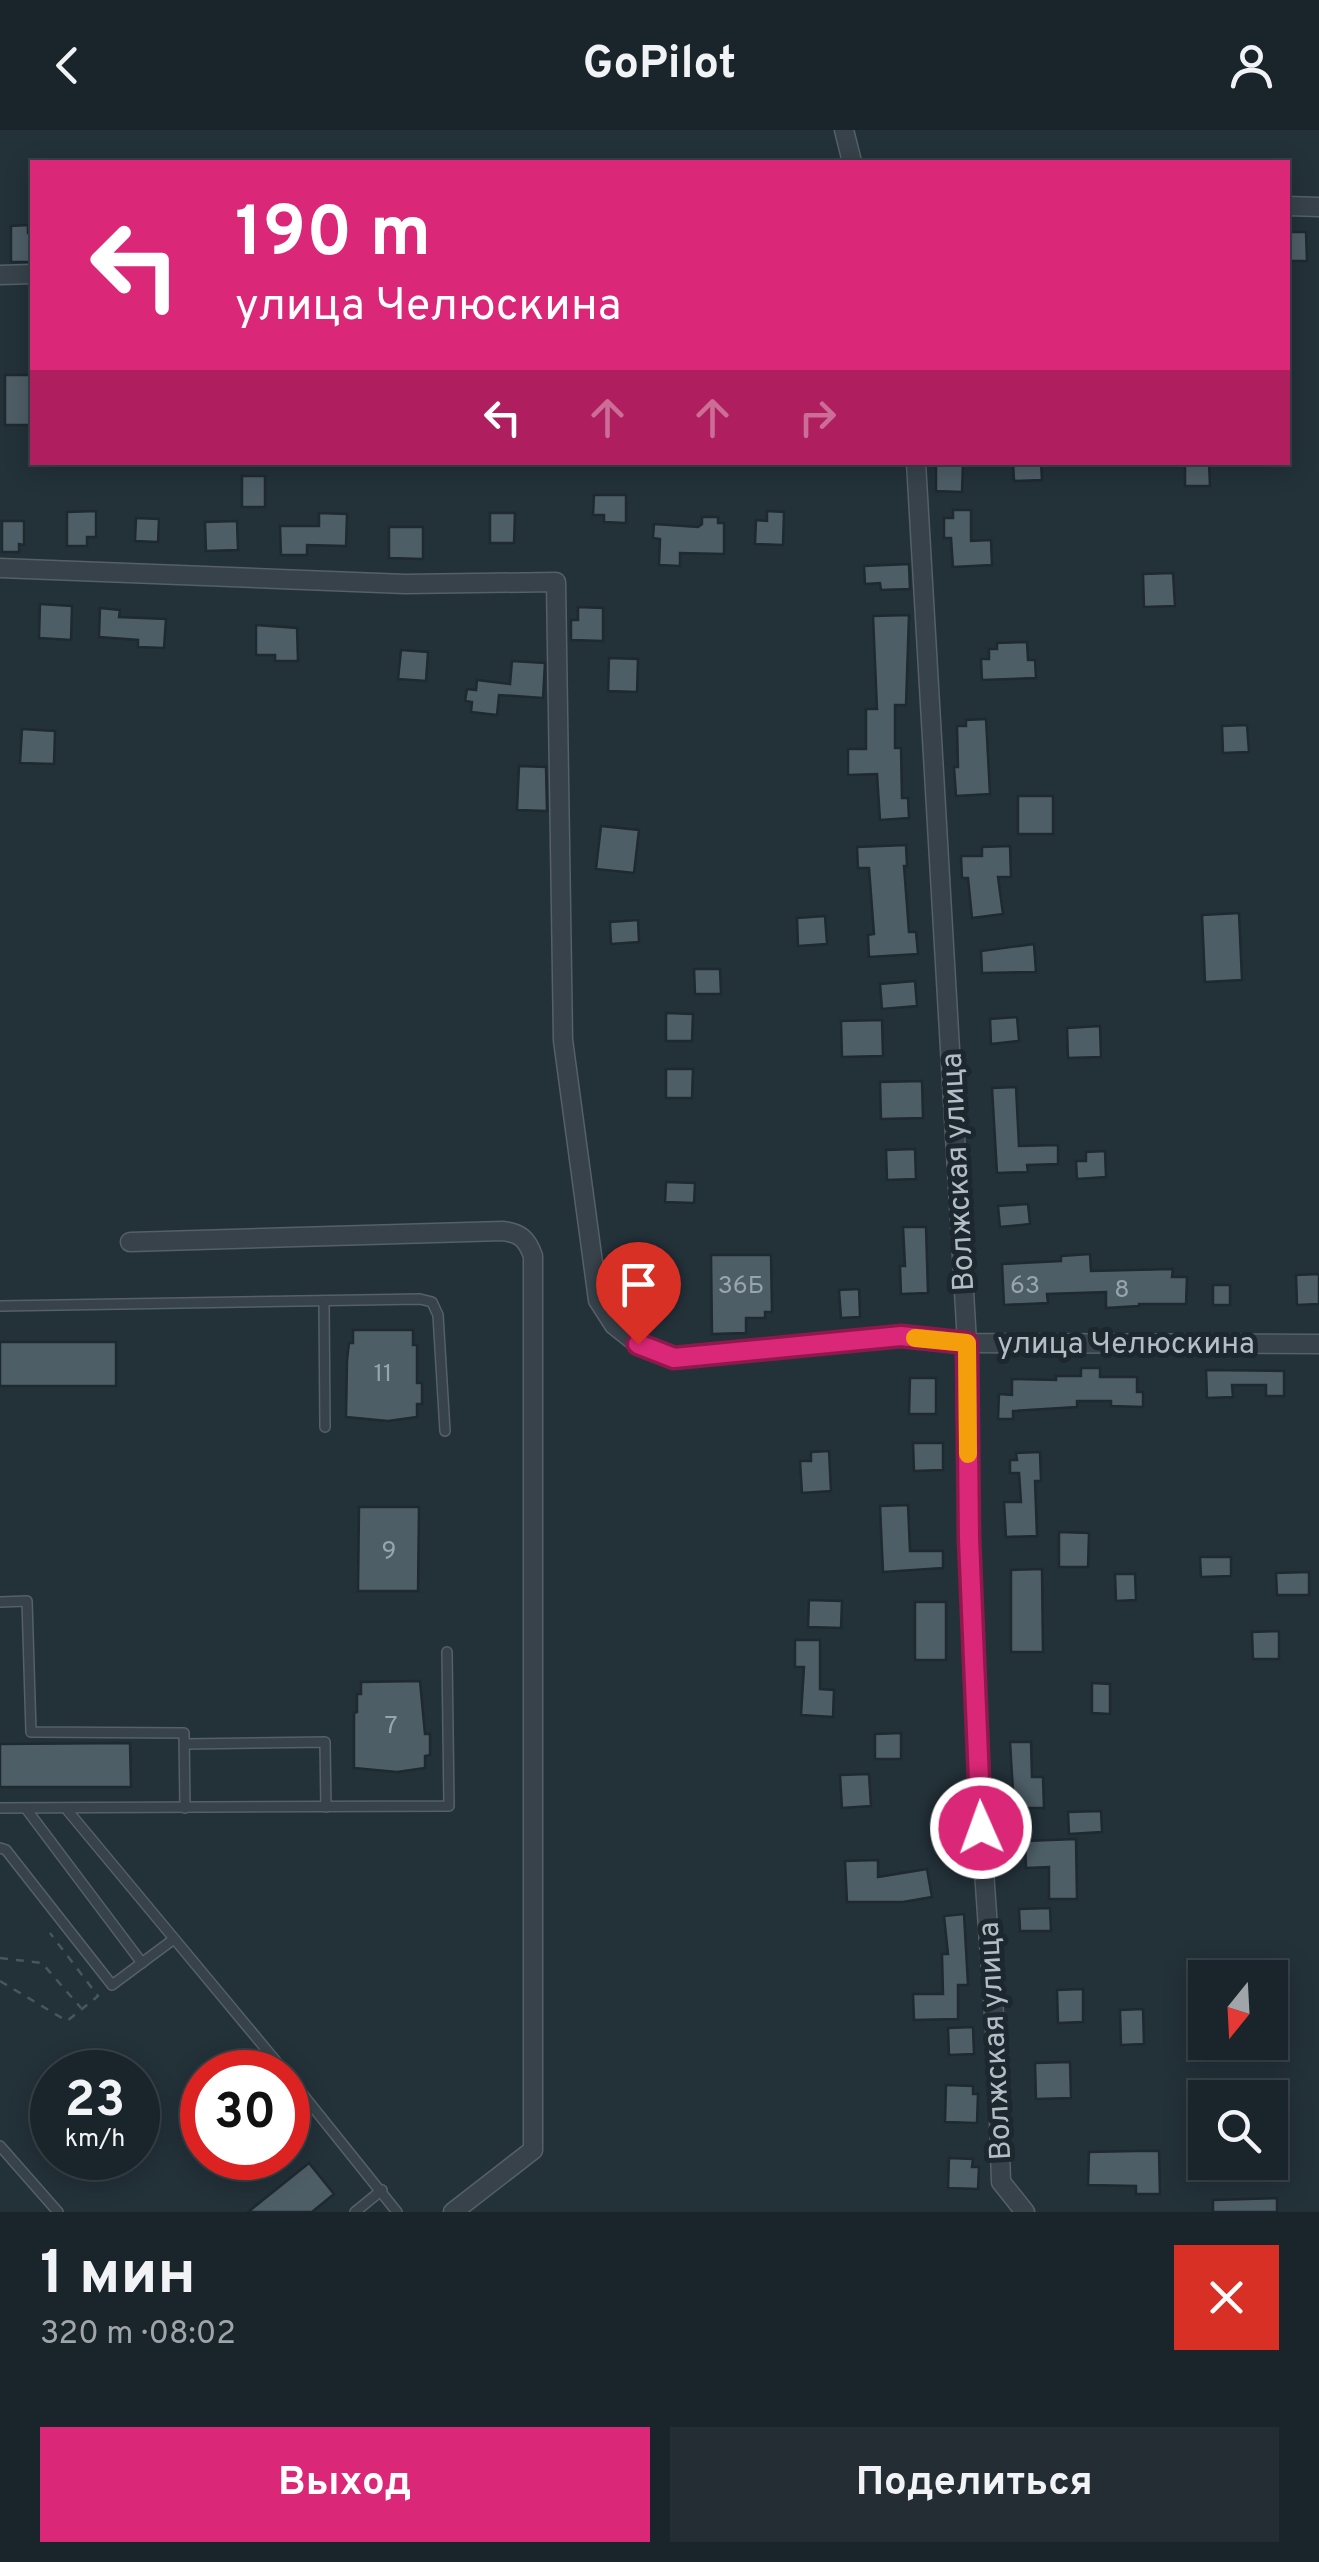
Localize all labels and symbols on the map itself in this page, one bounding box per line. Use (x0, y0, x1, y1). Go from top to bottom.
street label: Волжская улица (935, 1052, 984, 1292)
pin (596, 1242, 681, 1345)
house number: 36Б (718, 1271, 764, 1303)
house number: 63 (1010, 1271, 1040, 1303)
house number: 8 (1114, 1275, 1130, 1307)
street label: улица Челюскина (997, 1327, 1255, 1364)
house number: 11 (374, 1359, 392, 1391)
house number: 9 (382, 1536, 396, 1568)
house number: 7 (384, 1711, 398, 1743)
position arrow (929, 1776, 1033, 1880)
street label: Волжская улица (972, 1921, 1021, 2161)
north arrow (1188, 1960, 1288, 2060)
speed limit sign: 30 (180, 2050, 310, 2180)

